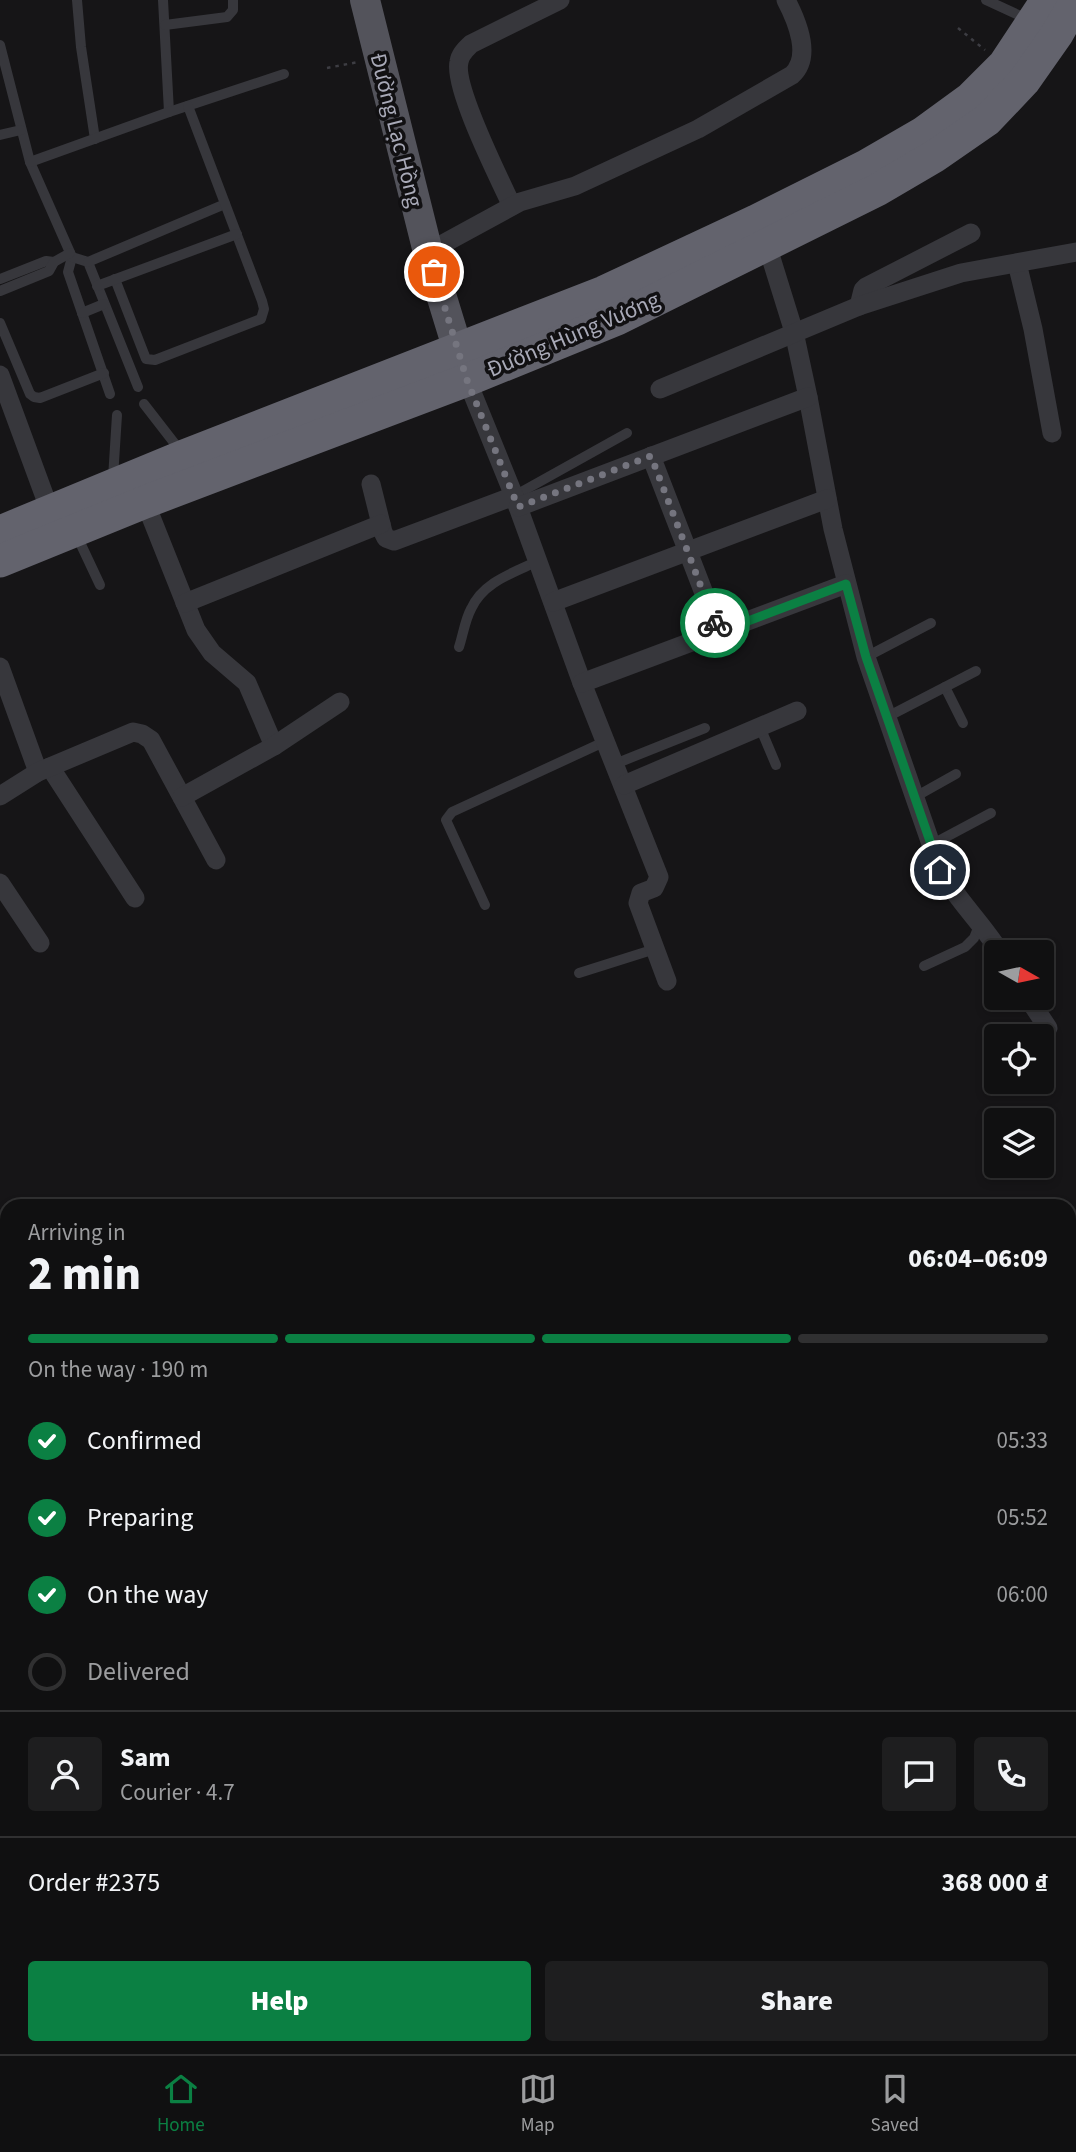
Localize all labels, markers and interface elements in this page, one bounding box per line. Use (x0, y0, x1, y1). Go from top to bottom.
street label: Đường Lạc Hồng (361, 50, 432, 211)
pin (404, 242, 464, 302)
icon: bag (415, 253, 453, 291)
street label: Đường Hùng Vương (482, 283, 665, 386)
courier (680, 588, 750, 658)
icon: bike (696, 604, 734, 642)
pin (910, 840, 970, 900)
icon: home (921, 851, 959, 889)
north arrow (984, 940, 1054, 1010)
map controls (984, 940, 1054, 1178)
button: locate (984, 1024, 1054, 1094)
button: layers (984, 1108, 1054, 1178)
text: Arriving in (28, 1216, 126, 1249)
text: 06:04–06:09 (908, 1240, 1048, 1277)
text: 2 min (28, 1242, 141, 1307)
text: On the way · 190 m (28, 1353, 208, 1386)
icon: check (28, 1422, 66, 1460)
text: Confirmed (87, 1422, 202, 1459)
text: 05:33 (997, 1424, 1048, 1457)
icon: check (28, 1499, 66, 1537)
text: Preparing (87, 1499, 193, 1536)
text: 05:52 (997, 1501, 1048, 1534)
icon: check (28, 1576, 66, 1614)
text: On the way (87, 1576, 208, 1613)
text: 06:00 (997, 1578, 1048, 1611)
text: Delivered (87, 1653, 190, 1690)
button: person (28, 1737, 102, 1811)
button: chat (882, 1737, 956, 1811)
button: phone (974, 1737, 1048, 1811)
text: Sam (120, 1739, 170, 1776)
text: Courier · 4.7 (120, 1776, 235, 1809)
text: Order #2375 (28, 1864, 160, 1901)
text: 368 000 ₫ (942, 1864, 1048, 1901)
button: Help (28, 1961, 531, 2041)
button: Share (545, 1961, 1048, 2041)
tab: Home (157, 2070, 205, 2139)
tab: Map (519, 2070, 557, 2139)
tab: Saved (871, 2070, 919, 2139)

